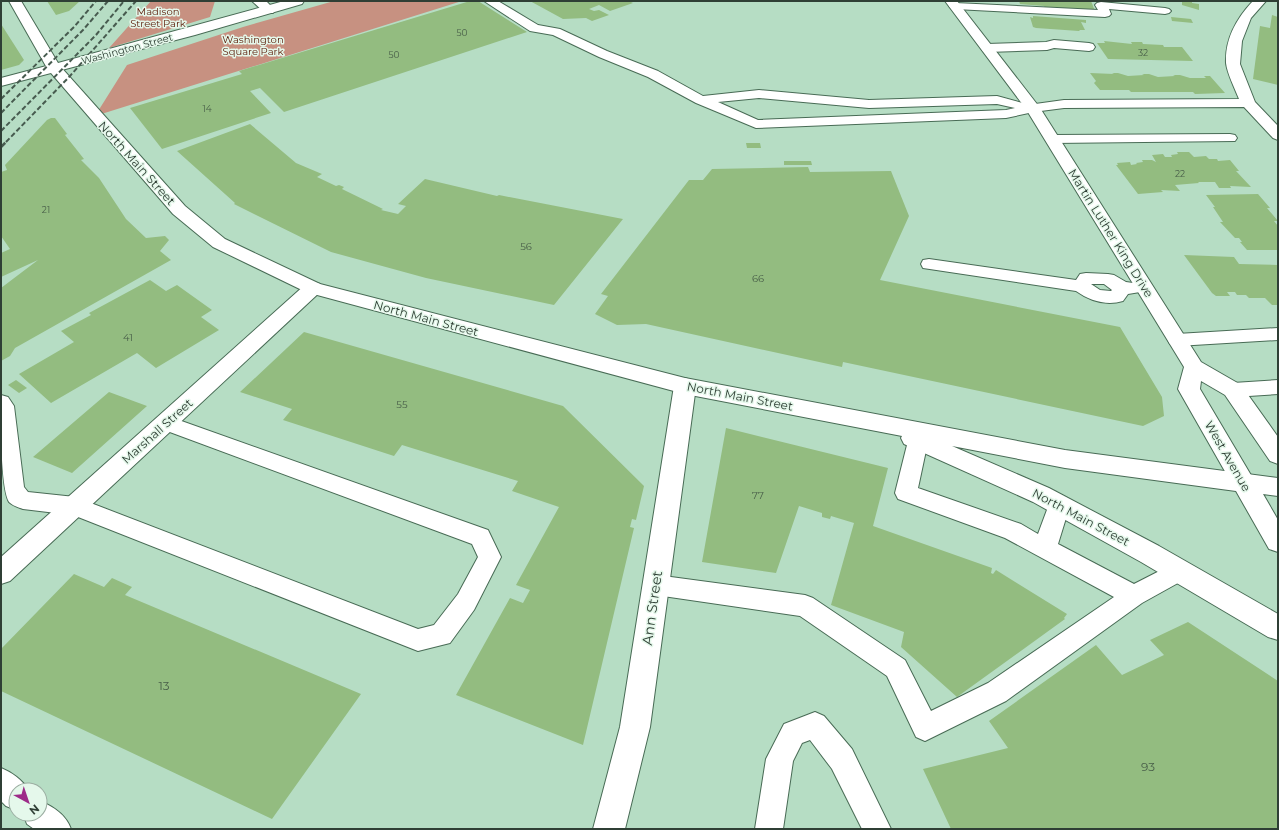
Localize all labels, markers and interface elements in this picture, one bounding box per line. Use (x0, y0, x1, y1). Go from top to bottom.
park label: Madison Street Park (130, 5, 186, 30)
house number: 50 (456, 27, 468, 38)
street label: Washington Street (80, 31, 174, 67)
park label: Washington Square Park (222, 33, 284, 58)
house number: 32 (1138, 47, 1148, 58)
house number: 50 (388, 49, 400, 60)
house number: 14 (202, 103, 212, 114)
street label: North Main Street (95, 118, 179, 208)
street label: Martin Luther King Drive (1065, 166, 1157, 300)
house number: 22 (1175, 168, 1185, 179)
house number: 21 (42, 204, 50, 215)
house number: 56 (520, 240, 532, 253)
house number: 66 (752, 272, 764, 285)
street label: North Main Street (372, 297, 480, 339)
house number: 41 (123, 331, 133, 344)
street label: North Main Street (686, 378, 794, 414)
street label: Marshall Street (118, 395, 196, 467)
house number: 55 (396, 398, 408, 411)
street label: West Avenue (1202, 418, 1254, 494)
street label: North Main Street (1030, 485, 1132, 549)
house number: 77 (752, 489, 764, 502)
street label: Ann Street (638, 569, 666, 646)
house number: 13 (158, 678, 170, 693)
house number: 93 (1141, 759, 1155, 774)
north arrow (8, 782, 48, 822)
text: N (27, 801, 42, 818)

